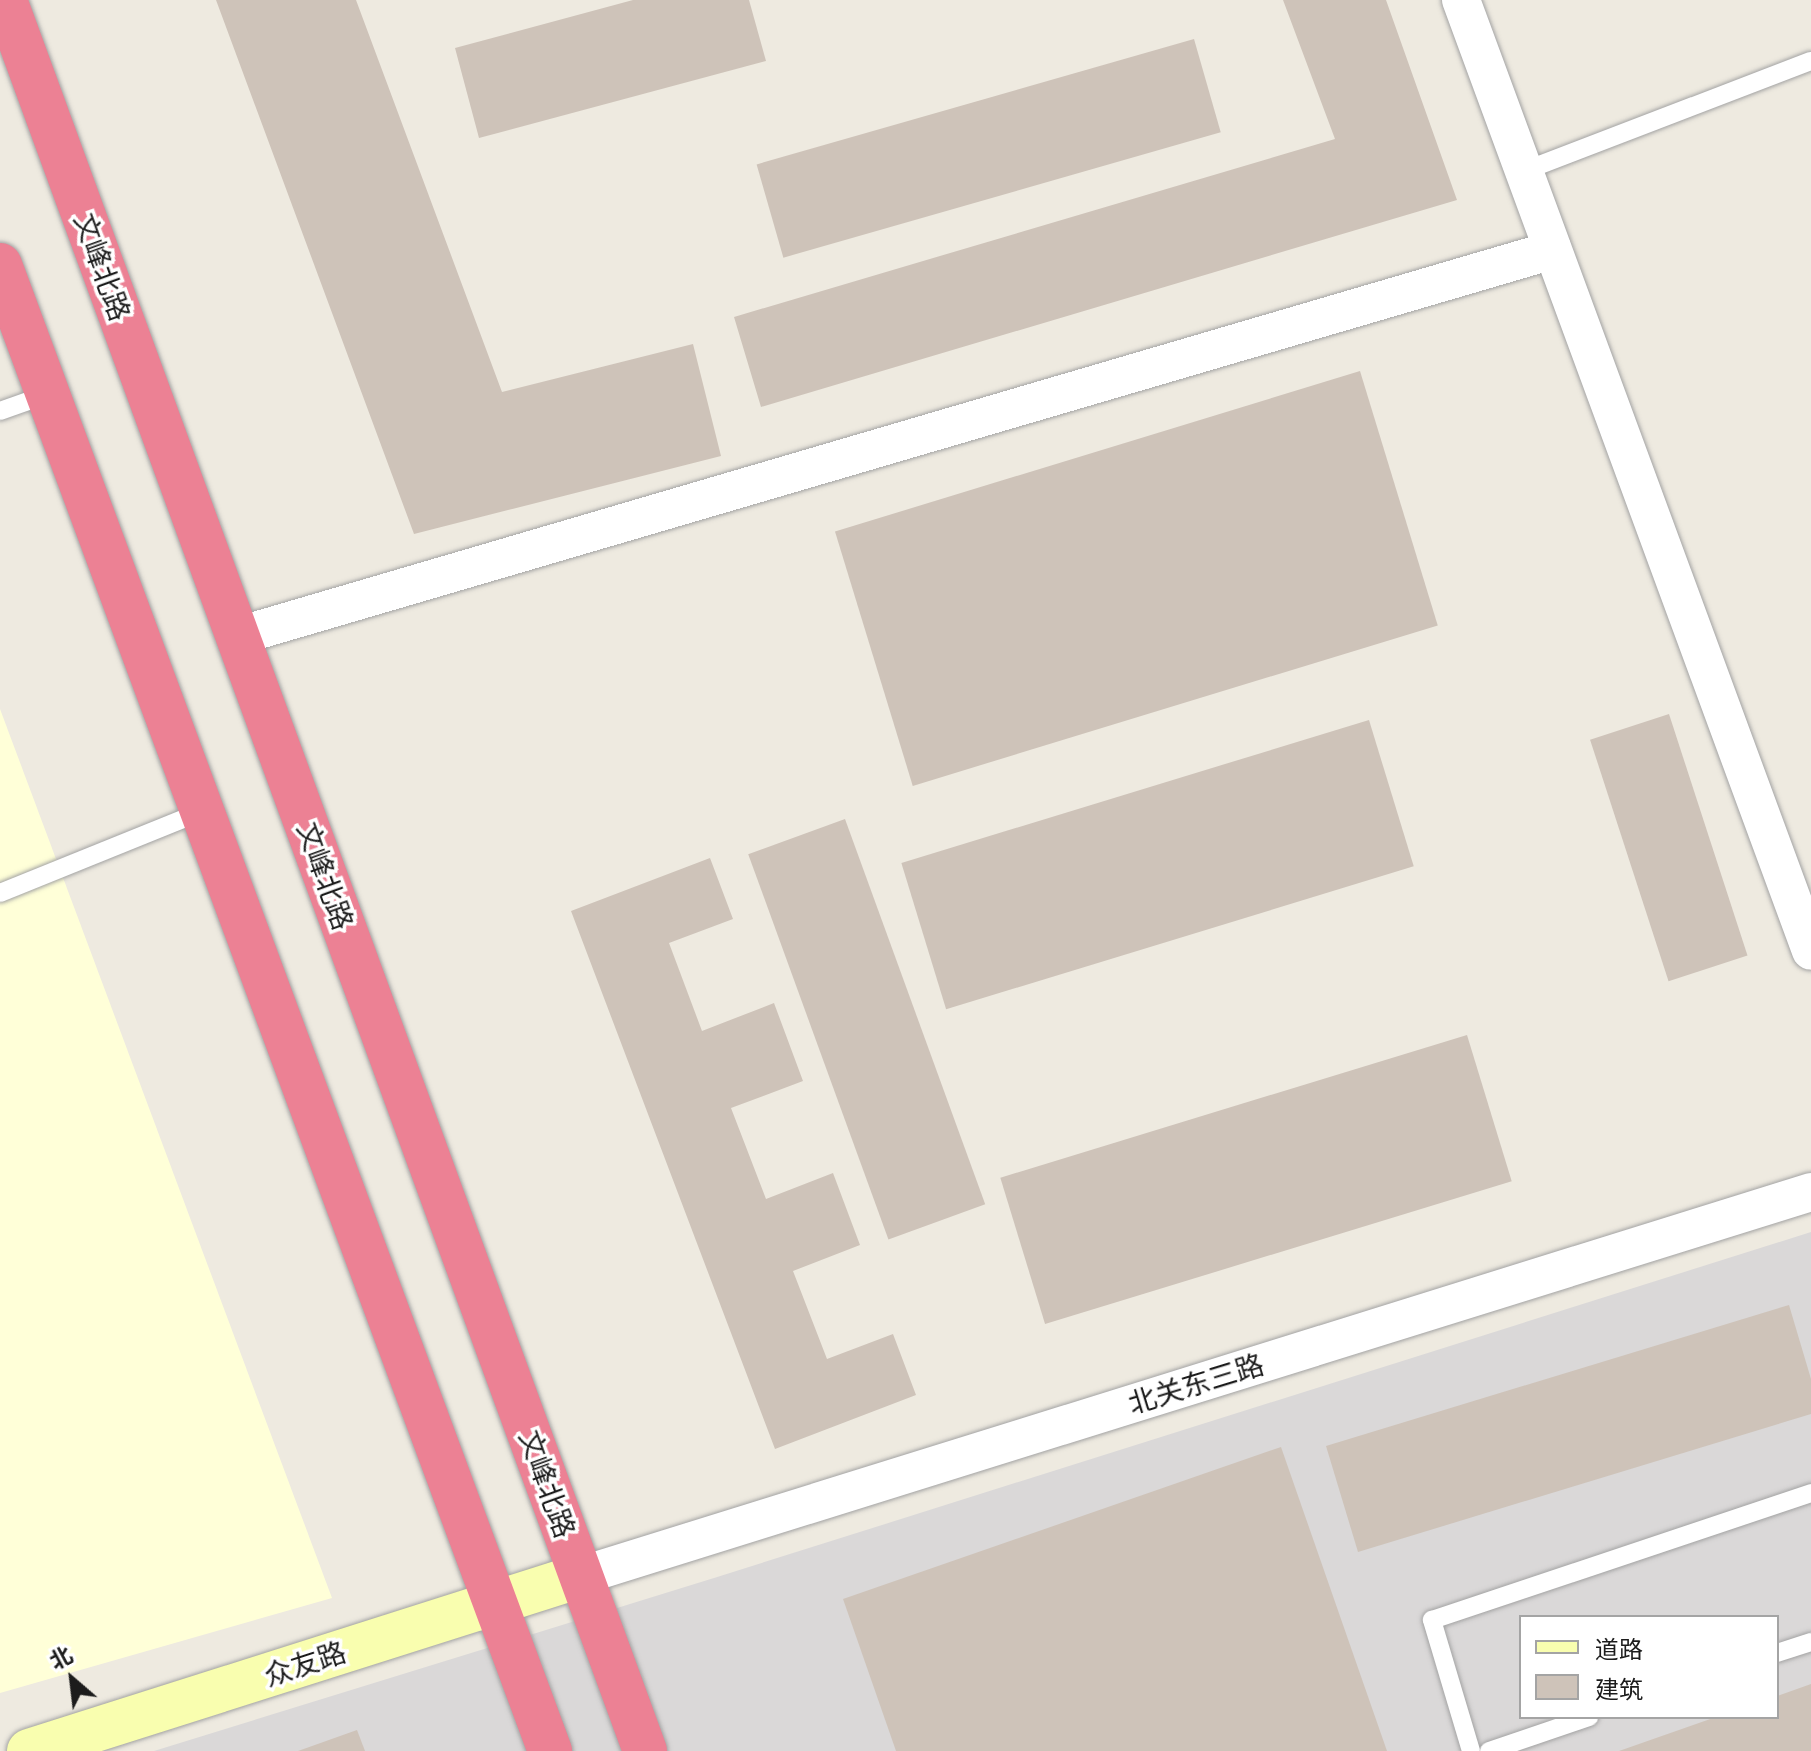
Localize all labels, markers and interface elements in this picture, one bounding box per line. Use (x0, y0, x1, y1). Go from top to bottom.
street label: 文峰北路 (67, 209, 137, 325)
street label: 文峰北路 (290, 818, 360, 934)
street label: 北关东三路 (1124, 1347, 1268, 1421)
street label: 文峰北路 (512, 1426, 582, 1542)
legend (1519, 1615, 1779, 1719)
street label: 众友路 (260, 1635, 350, 1693)
text: 道路 (1595, 1636, 1643, 1663)
north arrow (32, 1639, 112, 1719)
text: 北 (45, 1641, 76, 1674)
text: 建筑 (1595, 1676, 1643, 1703)

